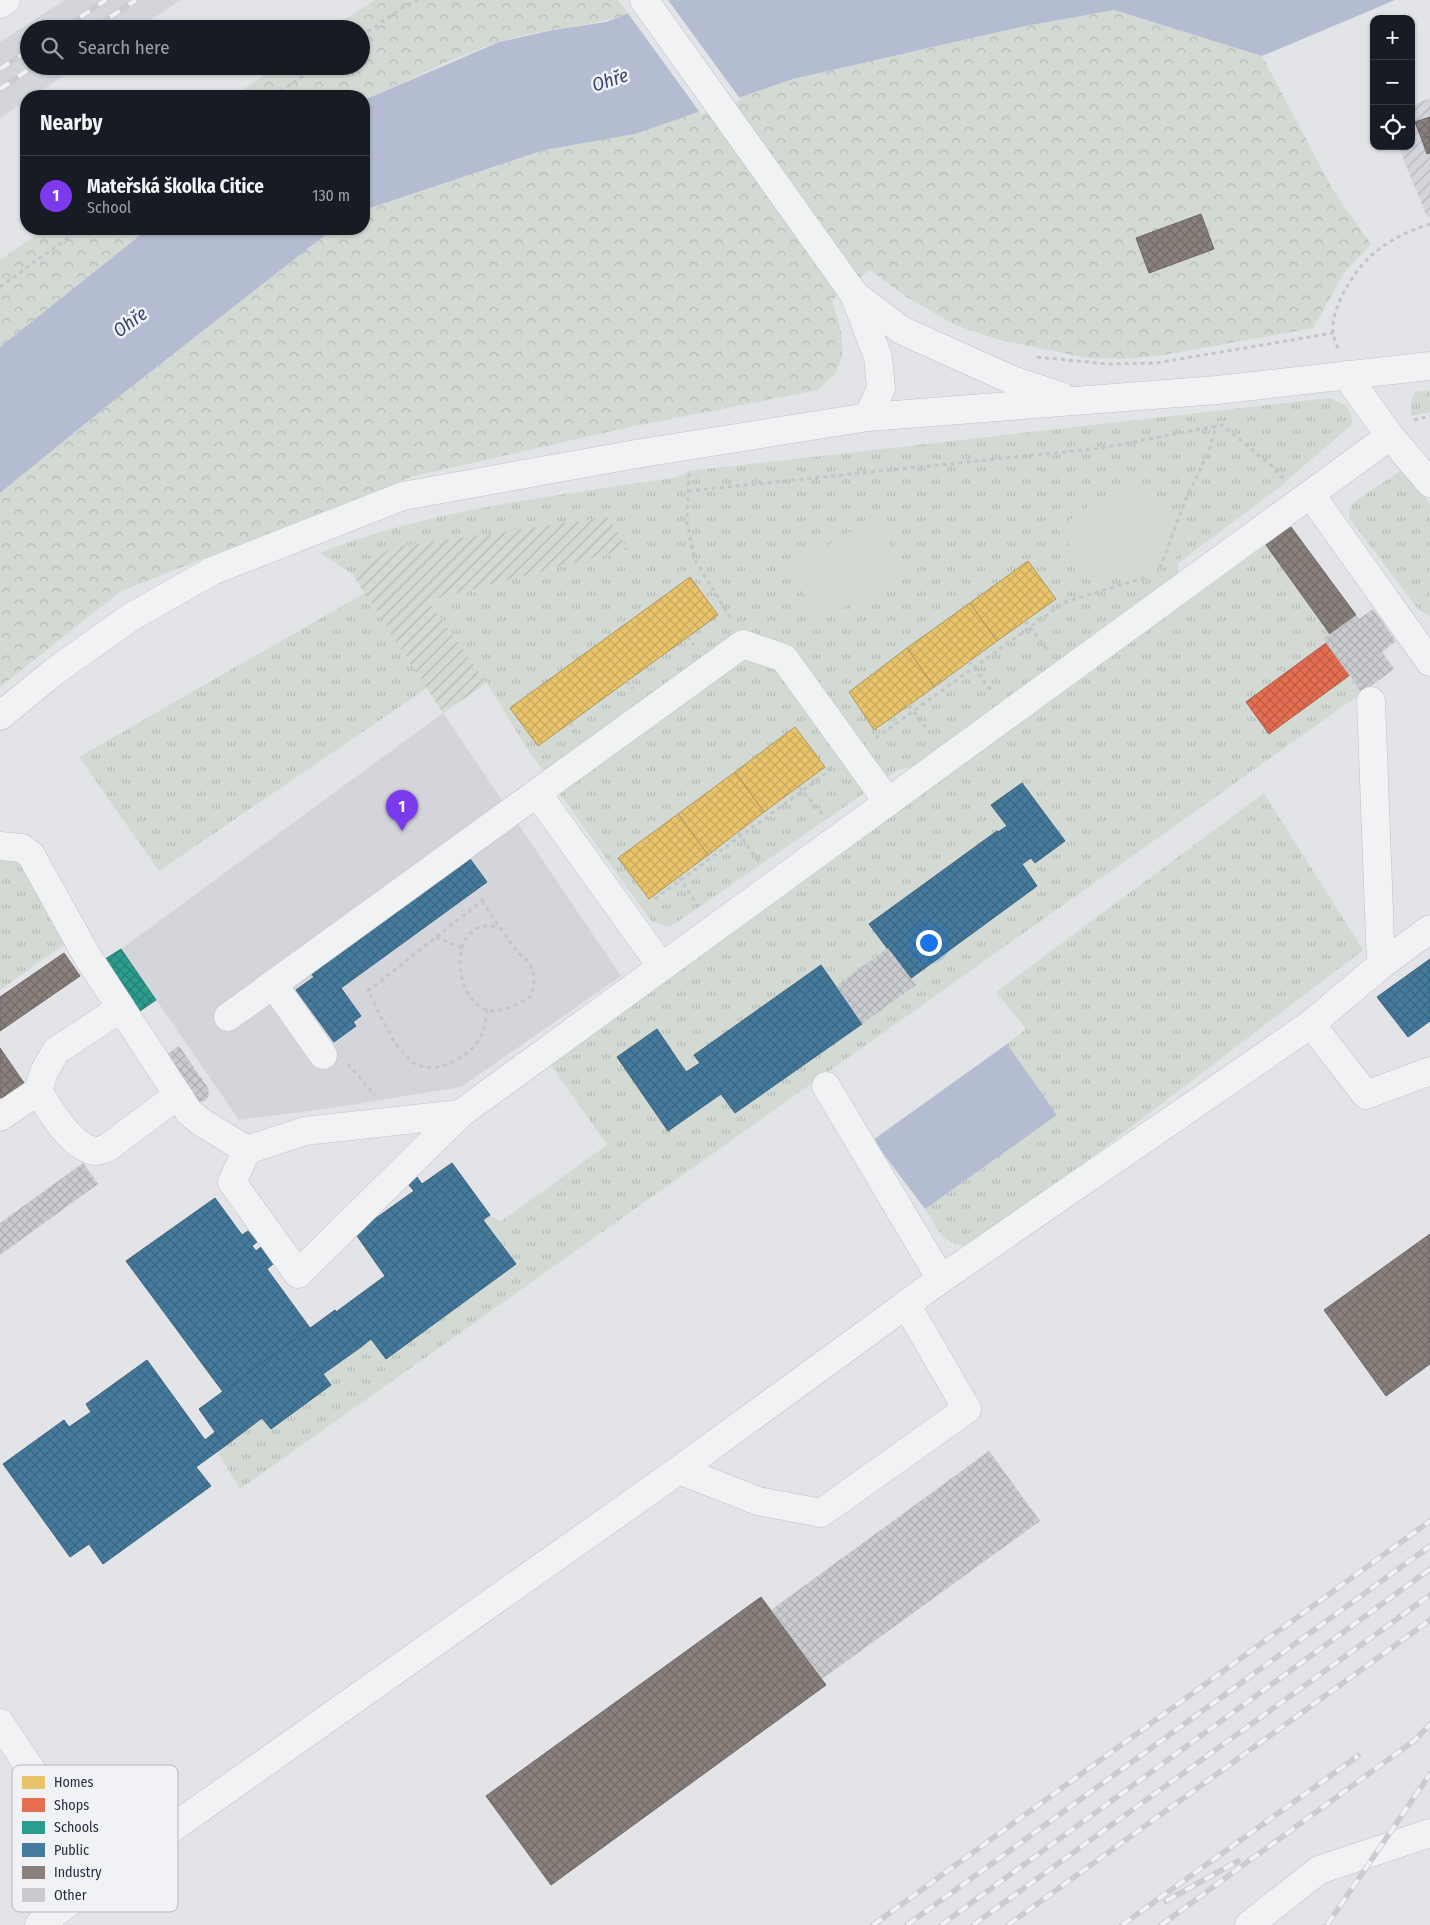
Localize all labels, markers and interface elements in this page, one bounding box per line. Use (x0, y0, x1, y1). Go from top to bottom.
map controls (1370, 15, 1415, 150)
button: + (1370, 15, 1415, 60)
search box (20, 20, 370, 75)
icon: search (38, 34, 66, 62)
text: Search here (78, 36, 170, 59)
button: − (1370, 60, 1415, 105)
water label: Ohře (589, 63, 631, 97)
button: locate (1370, 105, 1415, 150)
text: Nearby (40, 110, 102, 136)
text: Mateřská školka Citice (87, 175, 264, 198)
text: 1 (53, 186, 59, 205)
text: 130 m (312, 186, 350, 205)
text: School (87, 198, 131, 217)
water label: Ohře (108, 302, 152, 342)
pin: 1 (386, 790, 418, 831)
your location (916, 930, 942, 956)
legend (12, 1765, 178, 1912)
text: Homes (54, 1774, 94, 1791)
text: Shops (54, 1797, 89, 1814)
text: Schools (54, 1819, 99, 1836)
text: Public (54, 1842, 89, 1859)
text: Industry (54, 1864, 102, 1881)
text: Other (54, 1887, 87, 1904)

